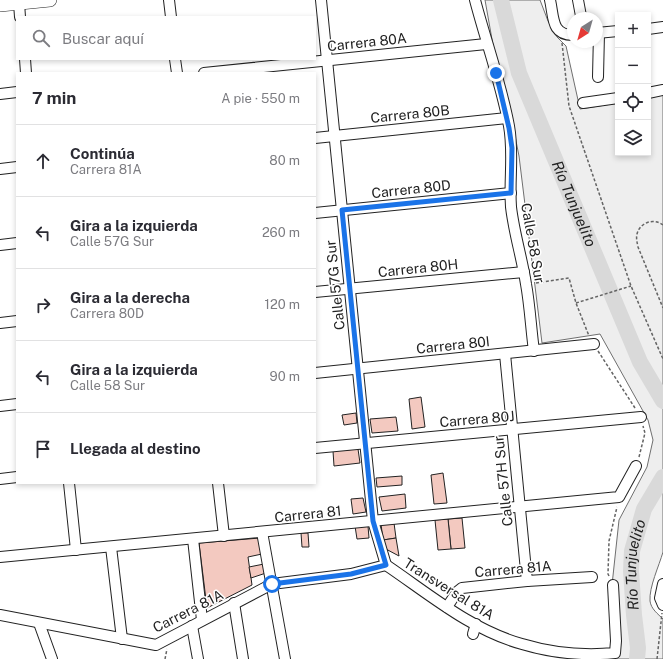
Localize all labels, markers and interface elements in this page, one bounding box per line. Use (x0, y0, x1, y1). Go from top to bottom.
north arrow (567, 12, 603, 48)
map controls (615, 12, 651, 156)
button: + (615, 12, 651, 48)
search box (16, 16, 316, 60)
icon: search (30, 27, 52, 49)
text: Buscar aquí (62, 30, 144, 47)
street label: Carrera 80A (326, 30, 408, 54)
button: − (615, 48, 651, 84)
route end (487, 64, 505, 82)
button: locate (615, 84, 651, 120)
text: 7 min (32, 88, 76, 108)
text: A pie · 550 m (221, 91, 300, 106)
street label: Carrera 80B (370, 102, 450, 126)
button: layers (615, 120, 651, 156)
text: Continúa (70, 145, 135, 162)
icon: ahead (32, 150, 54, 172)
text: 80 m (269, 153, 300, 168)
water label: Río Tunjuelito (549, 158, 600, 249)
text: Carrera 81A (70, 162, 142, 177)
street label: Carrera 80D (371, 177, 451, 201)
street label: Calle 58 Sur (518, 202, 548, 284)
text: Gira a la izquierda (70, 217, 198, 234)
icon: left (32, 222, 54, 244)
text: 260 m (262, 225, 300, 240)
text: Calle 57G Sur (70, 234, 154, 249)
street label: Calle 57G Sur (322, 239, 348, 331)
street label: Carrera 80H (377, 256, 459, 280)
text: Gira a la derecha (70, 289, 190, 306)
icon: right (32, 294, 54, 316)
text: 120 m (265, 297, 300, 312)
text: Carrera 80D (70, 306, 144, 321)
street label: Carrera 80I (415, 333, 491, 357)
text: Gira a la izquierda (70, 361, 198, 378)
icon: left (32, 366, 54, 388)
text: 90 m (270, 369, 300, 384)
text: Calle 58 Sur (70, 378, 145, 393)
street label: Carrera 80J (439, 408, 515, 430)
street label: Calle 57H Sur (490, 435, 516, 527)
icon: arrive (32, 438, 54, 460)
text: Llegada al destino (70, 440, 201, 457)
street label: Carrera 81 (274, 503, 342, 525)
water label: Río Tunjuelito (622, 517, 649, 611)
street label: Transversal 81A (401, 555, 497, 623)
street label: Carrera 81A (474, 558, 552, 580)
route start (263, 575, 281, 593)
street label: Carrera 81A (150, 586, 226, 636)

